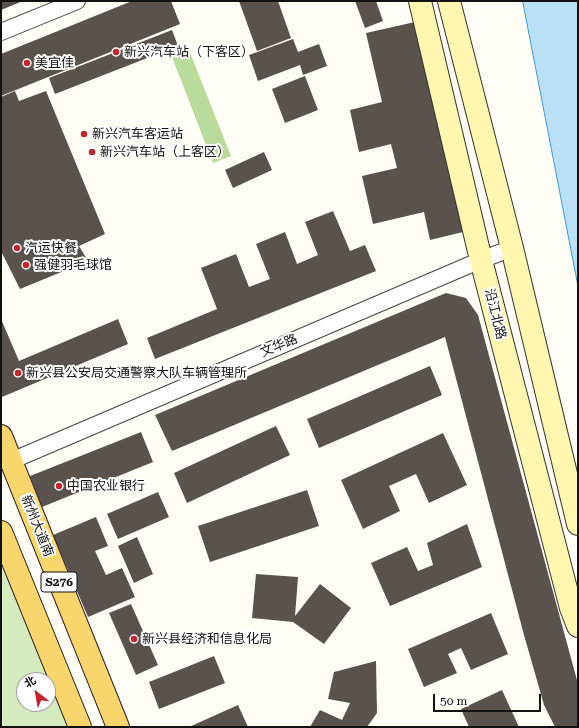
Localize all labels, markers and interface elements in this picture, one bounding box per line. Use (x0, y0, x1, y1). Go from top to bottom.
place label: 新兴汽车站（下客区） (124, 44, 254, 60)
marker: 新兴汽车站（下客区） (111, 47, 121, 57)
place label: 美宜佳 (35, 55, 74, 71)
marker: 美宜佳 (22, 58, 32, 68)
place label: 新兴汽车客运站 (92, 126, 183, 142)
marker: 新兴汽车客运站 (79, 129, 89, 139)
place label: 新兴汽车站（上客区） (100, 144, 230, 160)
marker: 新兴汽车站（上客区） (87, 147, 97, 157)
place label: 汽运快餐 (25, 240, 77, 256)
marker: 汽运快餐 (12, 243, 22, 253)
place label: 强健羽毛球馆 (34, 257, 112, 273)
marker: 强健羽毛球馆 (21, 260, 31, 270)
street label: 沿江北路 (481, 287, 509, 341)
street label: 文华路 (258, 331, 300, 361)
place label: 新兴县公安局交通警察大队车辆管理所 (26, 365, 247, 381)
marker: 新兴县公安局交通警察大队车辆管理所 (13, 368, 23, 378)
place label: 中国农业银行 (67, 478, 145, 494)
marker: 中国农业银行 (54, 481, 64, 491)
street label: 新州大道南 (18, 493, 56, 559)
road number: S276 (41, 572, 77, 592)
place label: 新兴县经济和信息化局 (142, 631, 272, 647)
marker: 新兴县经济和信息化局 (129, 634, 139, 644)
north arrow (16, 672, 56, 712)
text: 北 (22, 674, 38, 691)
scale bar (435, 686, 543, 712)
text: 50 m (440, 694, 467, 708)

